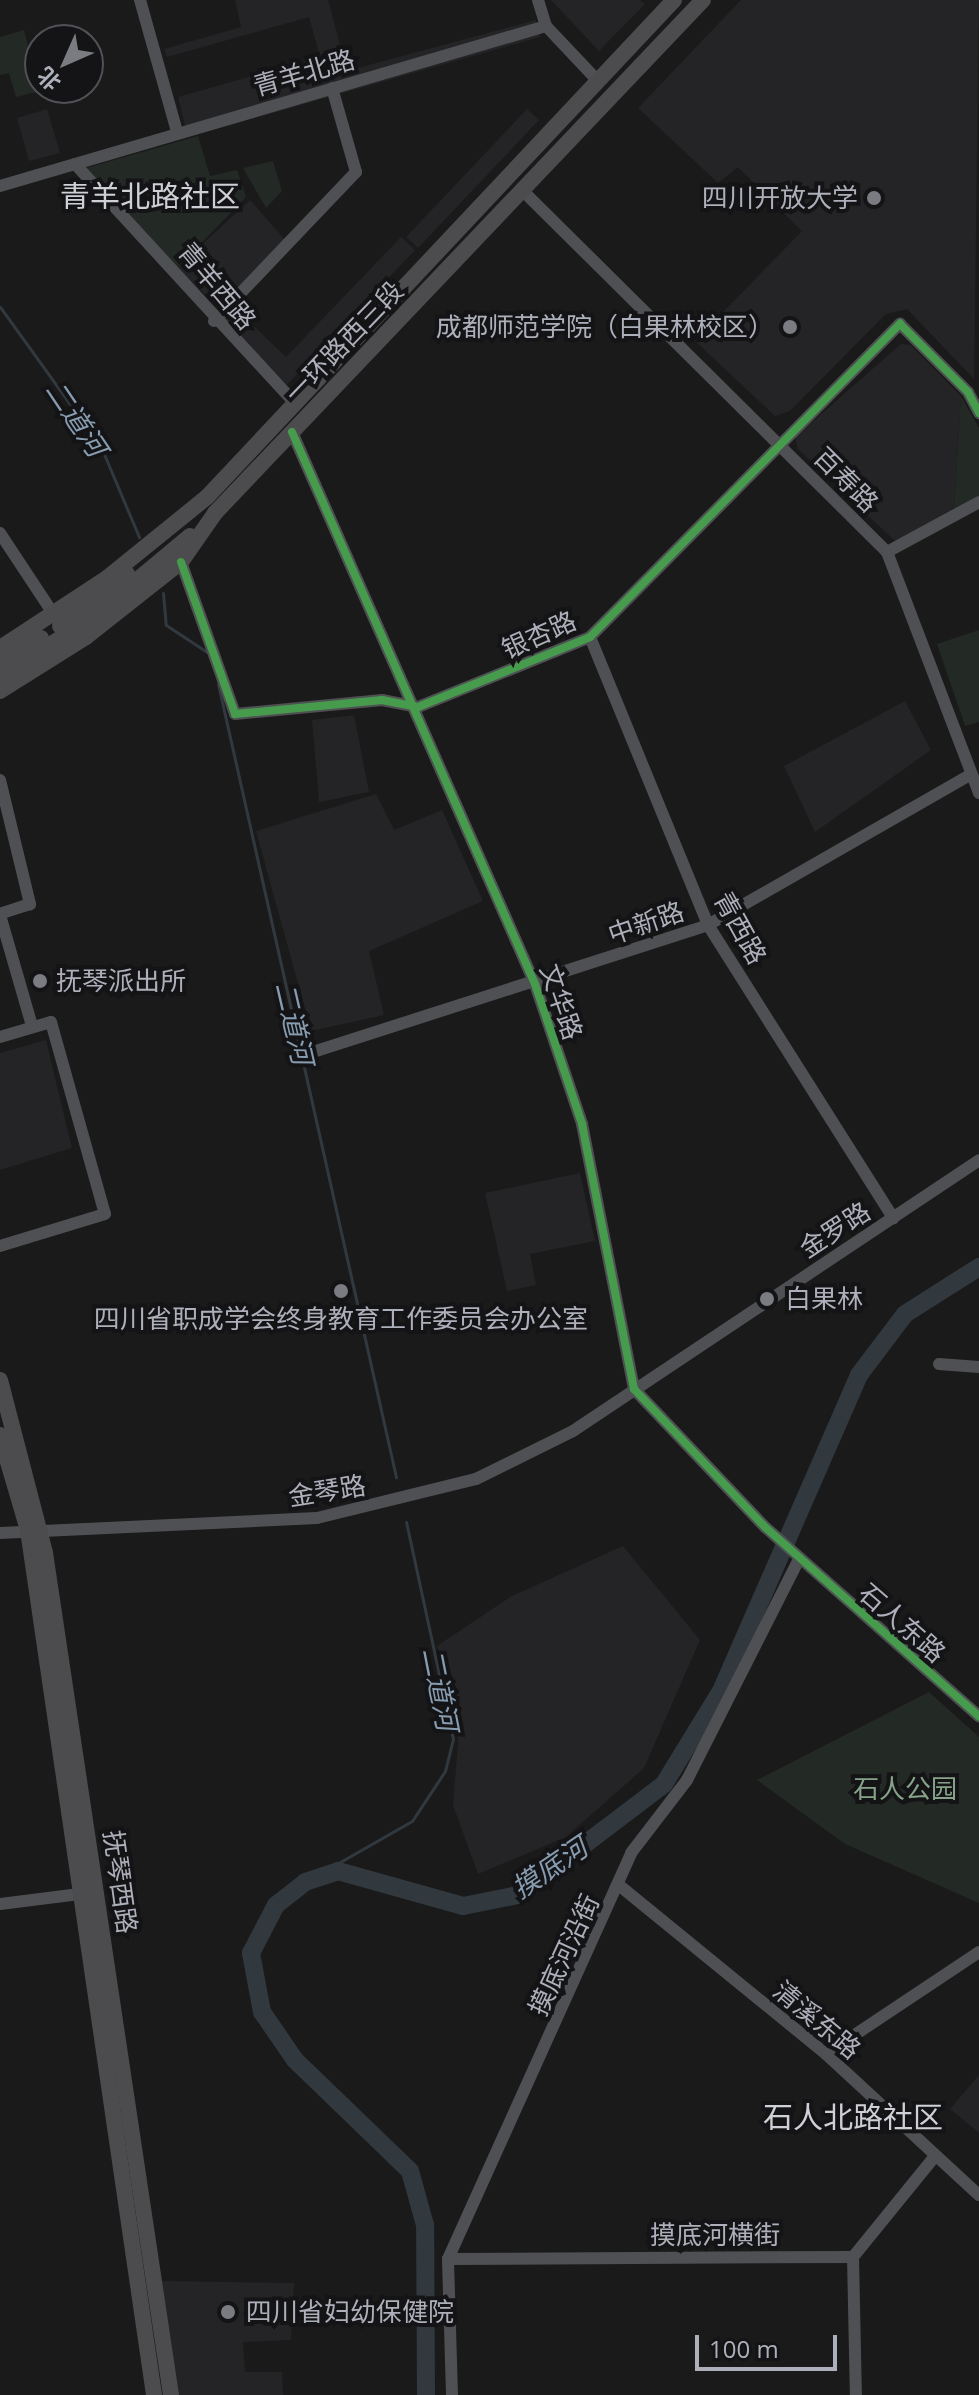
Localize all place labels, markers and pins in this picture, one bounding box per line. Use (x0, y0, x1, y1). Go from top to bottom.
place label: 四川开放大学 (702, 182, 858, 214)
marker: 四川开放大学 (865, 189, 883, 207)
place label: 成都师范学院（白果林校区） (436, 311, 774, 343)
marker: 成都师范学院（白果林校区） (781, 318, 799, 336)
place label: 抚琴派出所 (56, 965, 186, 997)
marker: 抚琴派出所 (31, 972, 49, 990)
marker: 四川省职成学会终身教育工作委员会办公室 (332, 1282, 350, 1300)
place label: 白果林 (785, 1283, 863, 1315)
marker: 白果林 (756, 1288, 778, 1310)
place label: 四川省职成学会终身教育工作委员会办公室 (94, 1303, 588, 1335)
place label: 四川省妇幼保健院 (246, 2296, 454, 2328)
marker: 四川省妇幼保健院 (217, 2301, 239, 2323)

